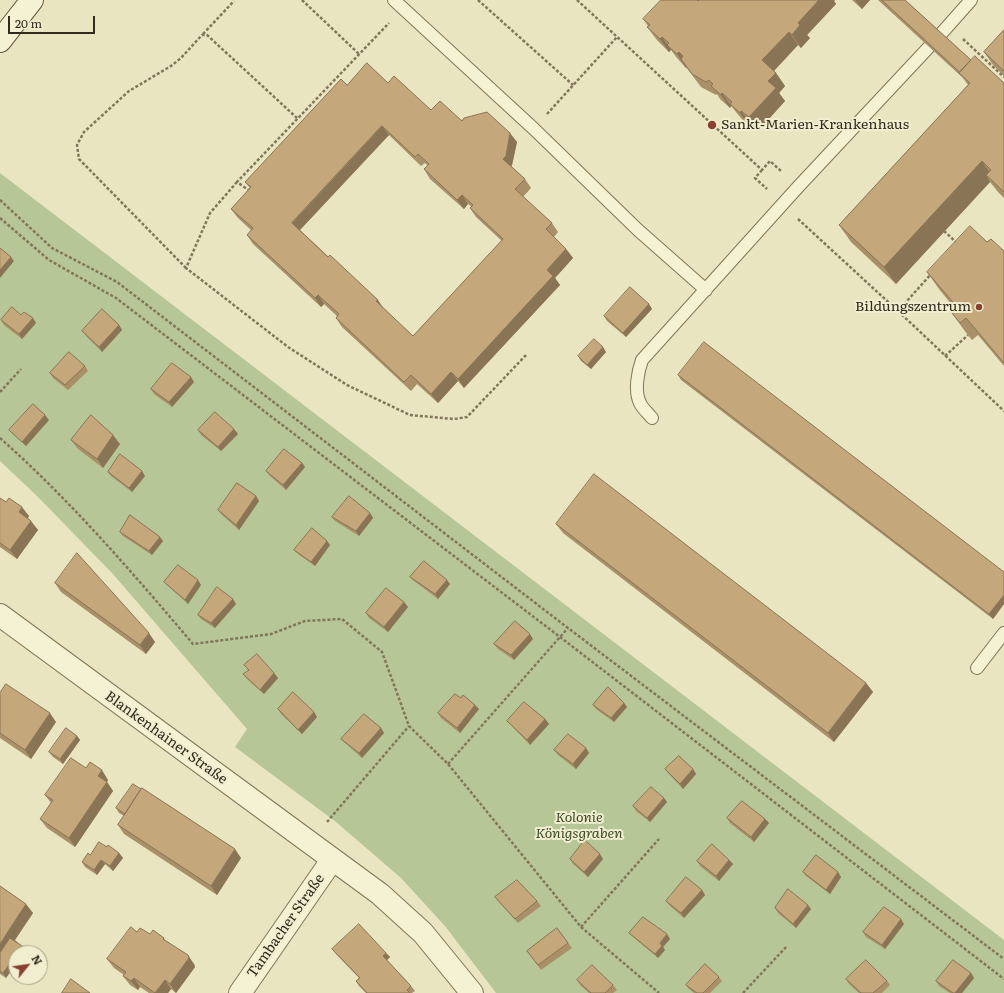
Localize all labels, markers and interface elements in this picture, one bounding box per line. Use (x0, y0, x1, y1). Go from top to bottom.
scale bar (10, 8, 97, 34)
text: 20 m (15, 14, 42, 32)
place label: Sankt-Marien-Krankenhaus (721, 117, 909, 133)
marker: Sankt-Marien-Krankenhaus (706, 119, 718, 131)
place label: Bildungszentrum (855, 299, 971, 315)
marker: Bildungszentrum (974, 302, 984, 312)
street label: Blankenhainer Straße (102, 688, 230, 788)
park label: Kolonie Königsgraben (535, 810, 623, 842)
street label: Tambacher Straße (244, 871, 328, 981)
north arrow (8, 945, 48, 985)
text: N (28, 951, 47, 967)

